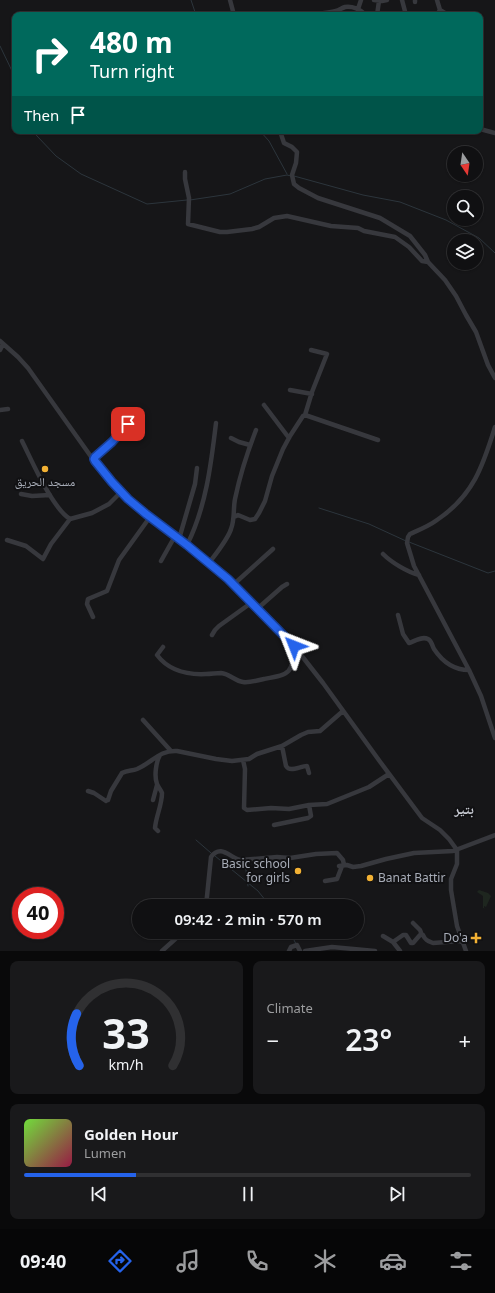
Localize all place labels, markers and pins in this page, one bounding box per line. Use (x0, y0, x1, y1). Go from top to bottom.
pin (111, 407, 145, 441)
marker: مسجد الحريق (40, 464, 50, 474)
place label: مسجد الحريق (15, 473, 75, 490)
place label: Basic school for girls (221, 855, 290, 886)
marker: Basic school for girls (293, 866, 303, 876)
place label: Banat Battir (378, 869, 445, 886)
marker: Banat Battir (365, 873, 375, 883)
place label: Do'a (443, 929, 468, 946)
marker: Do'a (471, 933, 481, 943)

